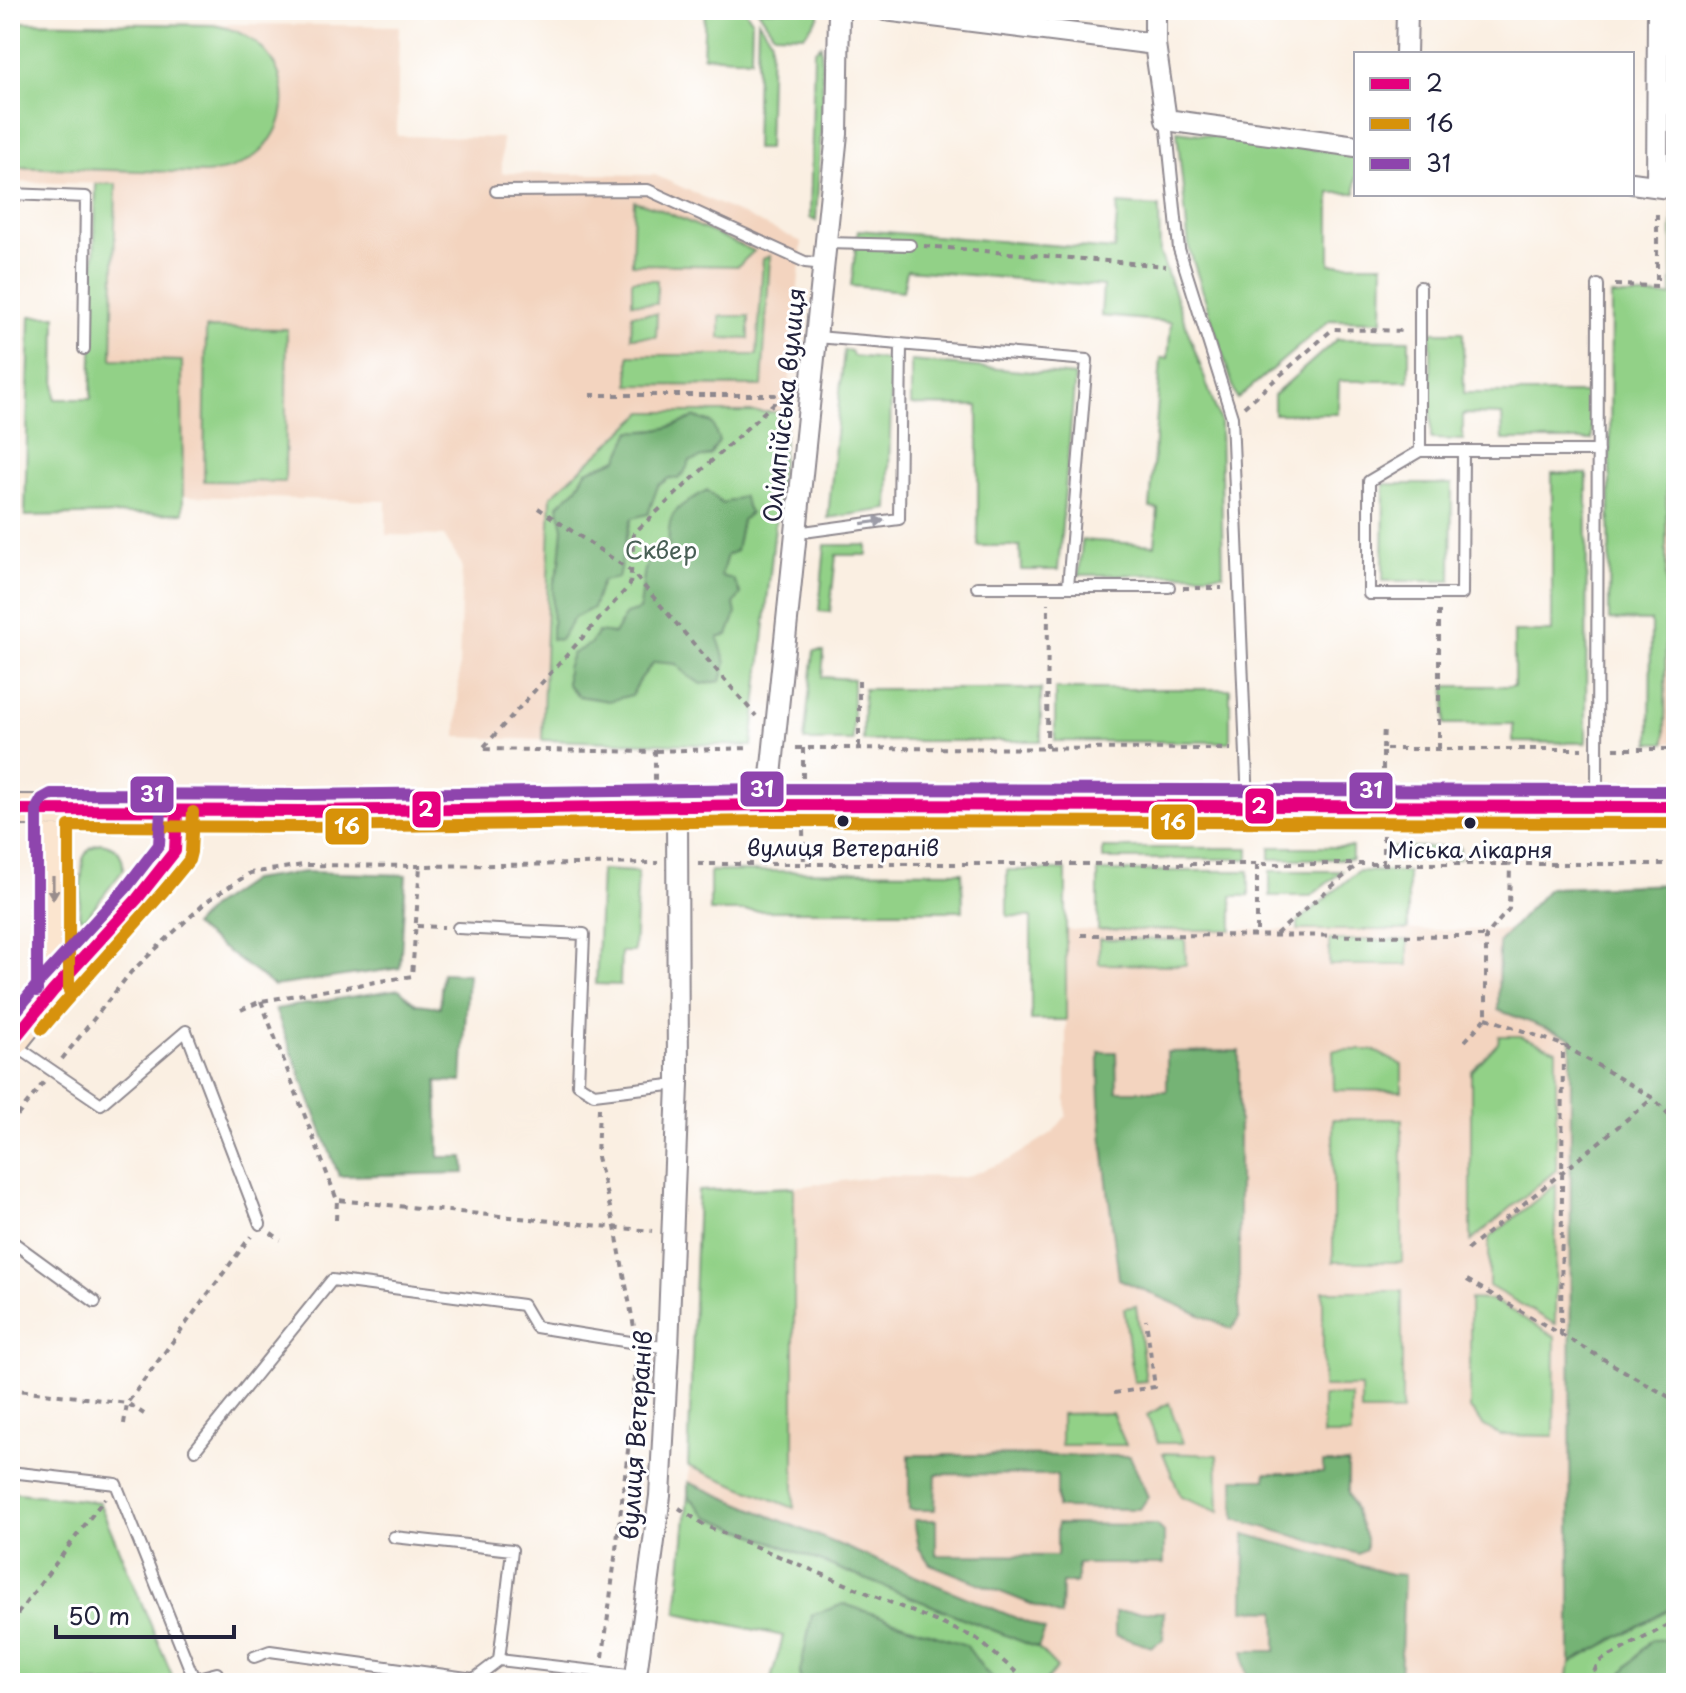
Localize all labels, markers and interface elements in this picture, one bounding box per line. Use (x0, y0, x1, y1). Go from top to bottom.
legend (1354, 52, 1634, 196)
text: 2 (1426, 64, 1443, 100)
text: 16 (1426, 104, 1454, 140)
text: 31 (1426, 144, 1451, 180)
street label: Олімпійська вулиця (753, 286, 813, 524)
one-way arrow (861, 516, 886, 529)
park label: Сквер (625, 531, 697, 567)
line badge: 31 (739, 770, 785, 808)
text: 31 (750, 771, 774, 804)
line badge: 31 (1348, 771, 1394, 810)
text: 31 (1359, 772, 1383, 805)
line badge: 31 (129, 775, 175, 814)
text: 31 (140, 776, 164, 809)
line badge: 2 (1244, 787, 1275, 825)
text: 2 (1251, 788, 1267, 821)
line badge: 2 (411, 790, 442, 829)
text: 2 (418, 791, 434, 824)
line badge: 16 (1150, 803, 1196, 841)
text: 16 (1160, 804, 1186, 837)
line badge: 16 (324, 807, 370, 846)
text: 16 (334, 808, 360, 841)
marker: вулиця Ветеранів (835, 813, 851, 829)
marker: Міська лікарня (1462, 815, 1478, 831)
place label: вулиця Ветеранів (747, 830, 939, 863)
place label: Міська лікарня (1387, 832, 1553, 865)
one-way arrow (47, 876, 59, 901)
street label: вулиця Ветеранів (610, 1329, 660, 1541)
scale bar (56, 1589, 234, 1639)
text: 50 m (68, 1597, 130, 1633)

